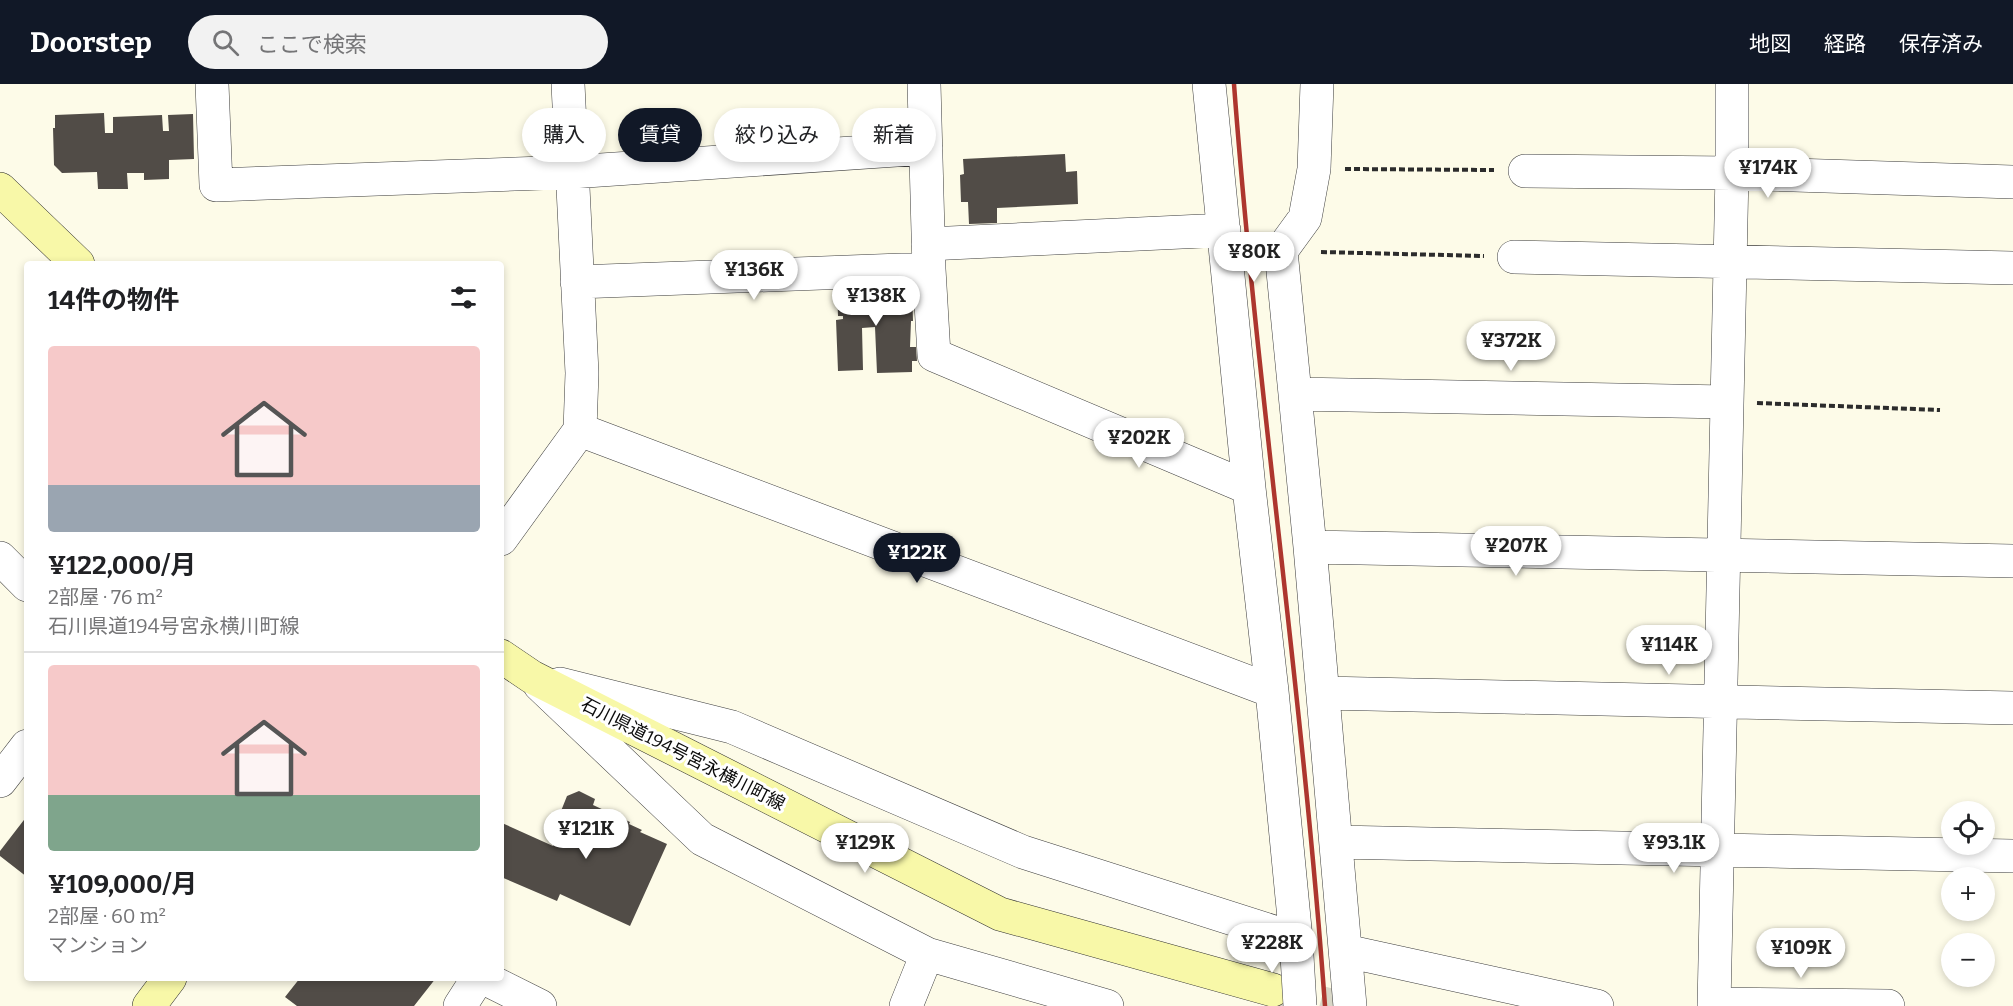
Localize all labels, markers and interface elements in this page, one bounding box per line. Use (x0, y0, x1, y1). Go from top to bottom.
search box (188, 15, 608, 69)
text: Doorstep (30, 26, 152, 59)
icon: search (209, 26, 242, 59)
text: ここで検索 (257, 31, 367, 58)
text: 地図 (1749, 31, 1791, 57)
text: 経路 (1824, 31, 1866, 57)
text: 保存済み (1899, 31, 1983, 57)
chip: 購入 (522, 108, 606, 162)
chip: 賃貸 (618, 108, 702, 162)
chip: 絞り込み (714, 108, 840, 162)
chip: 新着 (852, 108, 936, 162)
pin: ¥174K (1726, 148, 1810, 199)
text: ¥174K (1738, 155, 1798, 179)
pin: ¥80K (1218, 232, 1290, 283)
text: ¥80K (1228, 239, 1281, 263)
pin: ¥136K (712, 250, 796, 301)
text: ¥136K (724, 257, 784, 281)
pin: ¥138K (834, 276, 918, 327)
icon: filters (447, 281, 480, 314)
text: ¥138K (846, 283, 906, 307)
text: 14件の物件 (48, 285, 179, 316)
pin: ¥372K (1469, 321, 1553, 372)
text: ¥372K (1480, 328, 1542, 352)
icon: home (210, 385, 318, 493)
pin: ¥202K (1097, 418, 1181, 469)
text: ¥202K (1107, 425, 1171, 449)
pin: ¥207K (1474, 526, 1558, 577)
pin: ¥122K (875, 533, 959, 584)
text: ¥207K (1485, 533, 1547, 557)
text: ¥122K (887, 540, 947, 564)
text: ¥122,000/月 (48, 550, 196, 581)
text: 2部屋 · 76 m² (48, 585, 163, 609)
text: 石川県道194号宮永横川町線 (48, 614, 300, 638)
pin: ¥114K (1627, 625, 1711, 676)
text: ¥114K (1640, 632, 1698, 656)
street label: 石川県道194号宮永横川町線 (577, 693, 789, 815)
icon: home (210, 704, 318, 812)
map controls (1941, 801, 1995, 987)
button: locate (1941, 801, 1995, 855)
pin: ¥121K (544, 809, 628, 860)
text: ¥121K (558, 816, 614, 840)
pin: ¥129K (823, 823, 907, 874)
pin: ¥93.1K (1625, 823, 1723, 874)
text: ¥129K (835, 830, 895, 854)
text: ¥93.1K (1642, 830, 1706, 854)
button: + (1941, 867, 1995, 921)
text: ¥109,000/月 (48, 869, 197, 900)
text: 2部屋 · 60 m² (48, 904, 166, 928)
pin: ¥228K (1230, 923, 1314, 974)
pin: ¥109K (1759, 928, 1843, 979)
text: ¥228K (1241, 930, 1303, 954)
text: マンション (48, 933, 148, 957)
button: − (1941, 933, 1995, 987)
text: ¥109K (1770, 935, 1832, 959)

